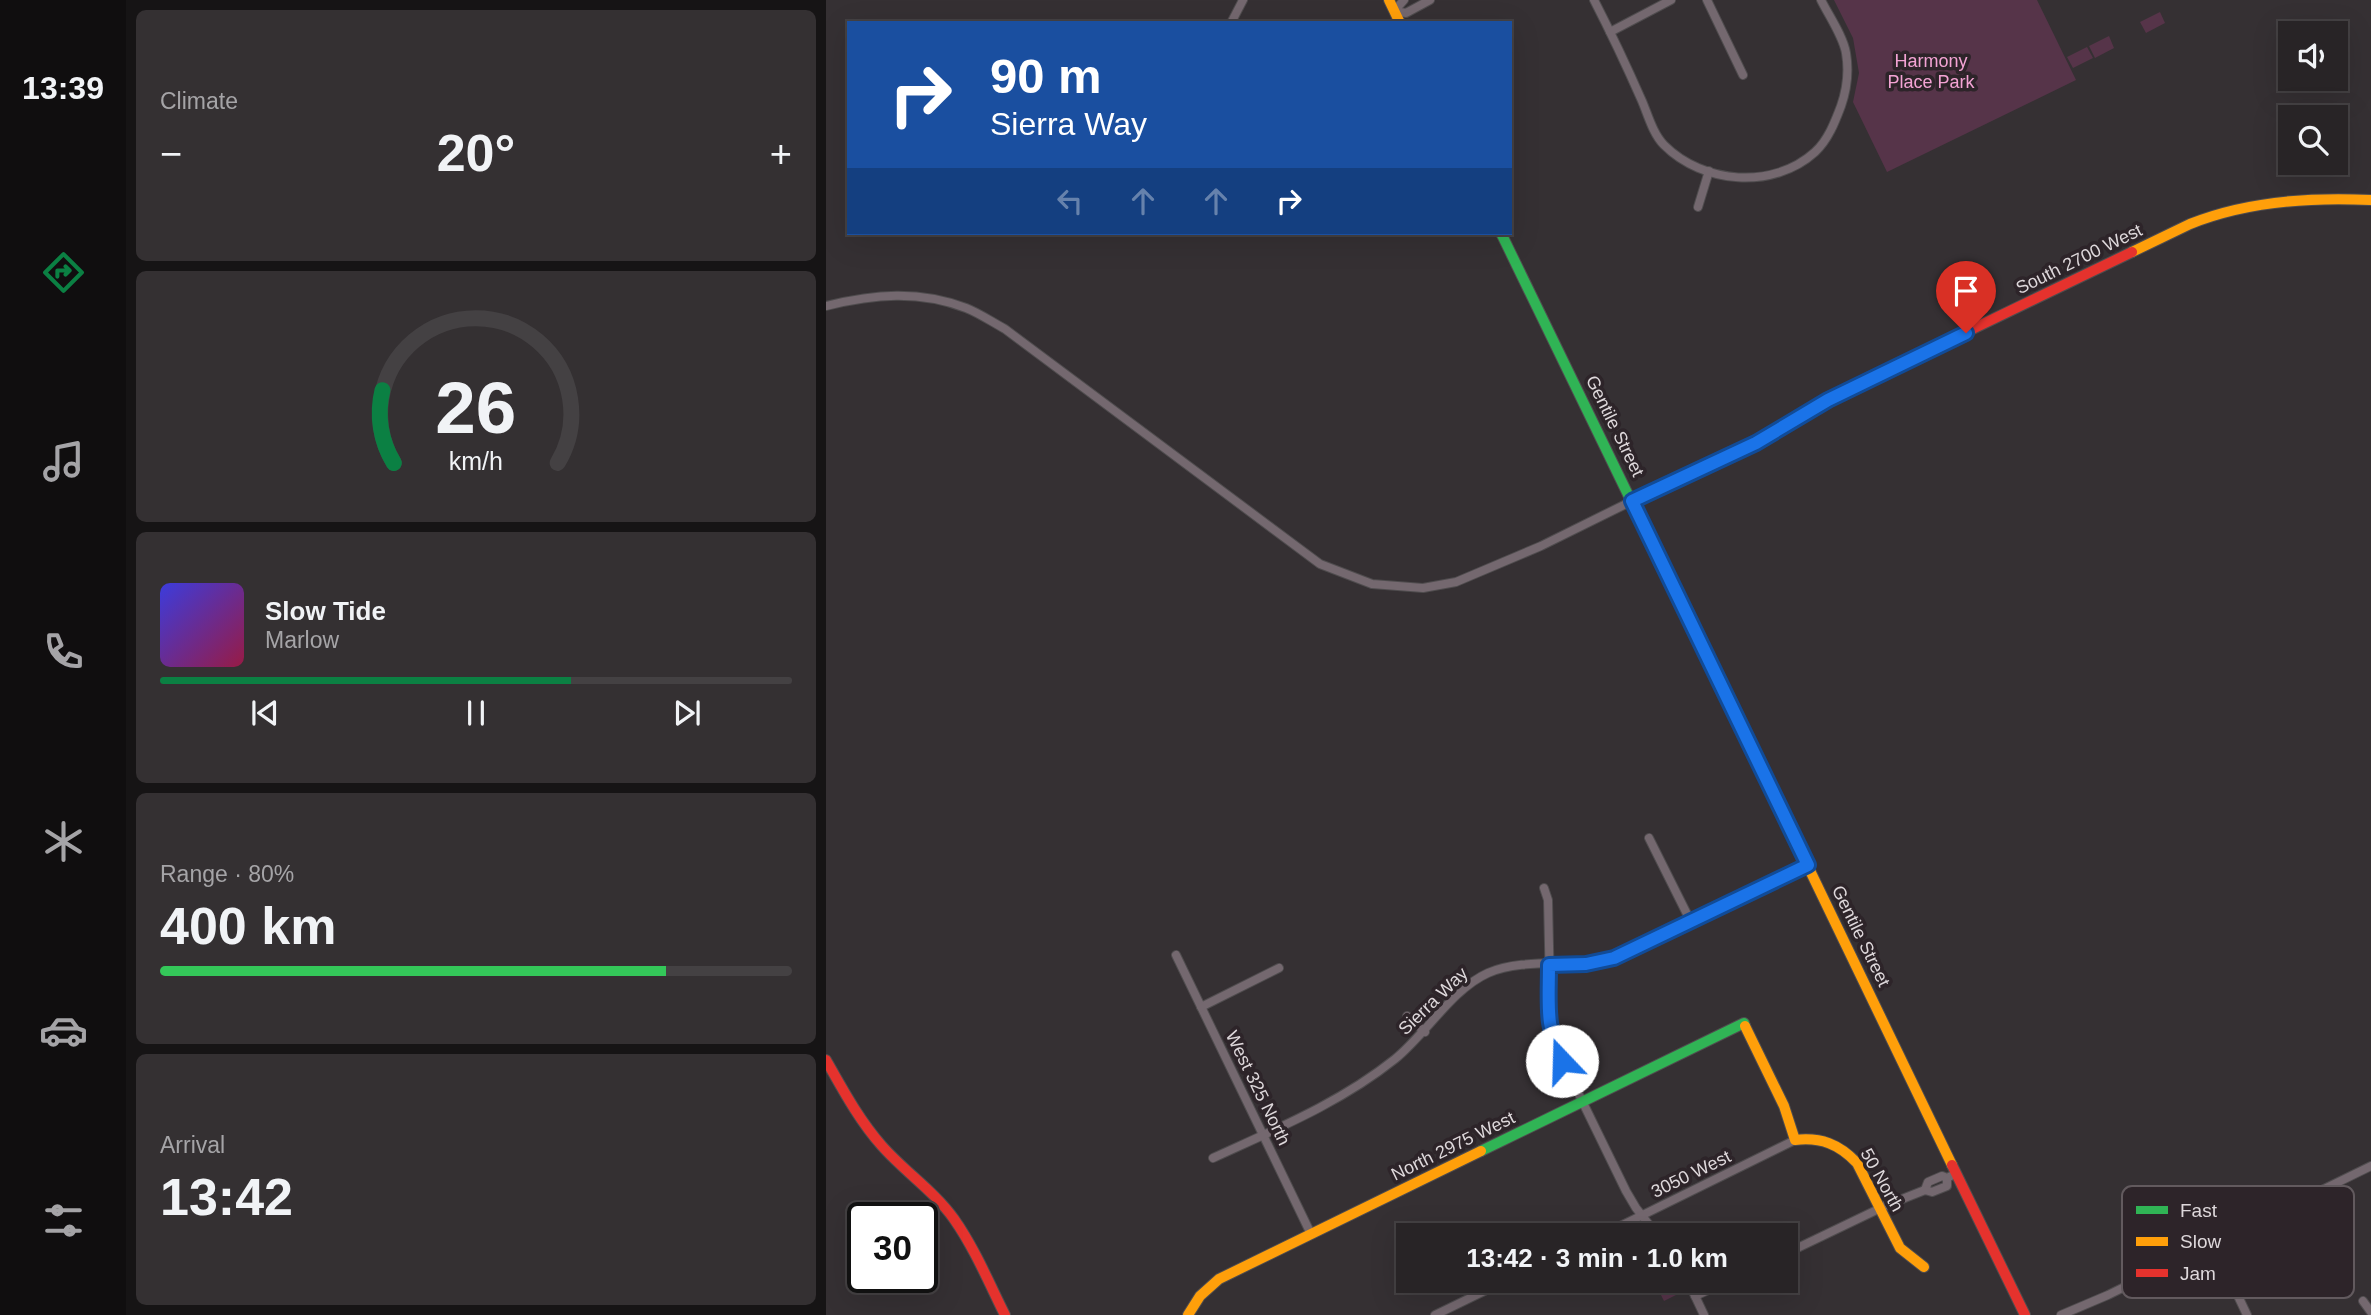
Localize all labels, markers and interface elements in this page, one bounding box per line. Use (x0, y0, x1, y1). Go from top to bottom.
map controls (2278, 21, 2348, 175)
button: sound (2278, 21, 2348, 91)
icon: right (875, 49, 966, 140)
text: 90 m (990, 49, 1102, 103)
park label: Harmony Place Park (1887, 51, 1976, 92)
text: 13:39 (22, 70, 104, 106)
text: Climate (160, 88, 238, 114)
button: search (2278, 105, 2348, 175)
text: Sierra Way (990, 106, 1147, 142)
text: 20° (437, 124, 515, 182)
text: − (160, 133, 182, 175)
text: + (770, 133, 792, 175)
icon: left (1051, 182, 1089, 220)
icon: ahead (1124, 182, 1162, 220)
icon: ahead (1197, 182, 1235, 220)
icon: right (1270, 182, 1308, 220)
street label: South 2700 West (2013, 220, 2145, 298)
icon: directions (39, 248, 88, 297)
pin (1936, 261, 1996, 333)
icon: arrive (1947, 272, 1985, 310)
text: 26 (436, 367, 516, 448)
street label: Gentile Street (1582, 372, 1648, 480)
icon: music (39, 437, 88, 486)
text: km/h (449, 446, 503, 474)
text: Slow Tide (265, 596, 386, 626)
icon: phone (39, 627, 88, 676)
text: Marlow (265, 627, 339, 653)
icon: previous (246, 694, 284, 732)
icon: pause (457, 694, 495, 732)
icon: next (668, 694, 706, 732)
icon: climate (39, 817, 88, 866)
text: Range · 80% (160, 861, 294, 887)
street label: Gentile Street (1828, 882, 1894, 990)
text: 400 km (160, 897, 336, 955)
street label: Sierra Way (1394, 963, 1472, 1039)
icon: car (39, 1006, 88, 1055)
position arrow (1525, 1024, 1599, 1098)
street label: West 325 North (1222, 1028, 1294, 1148)
street label: North 2975 West (1388, 1107, 1518, 1185)
text: Arrival (160, 1132, 225, 1158)
street label: 50 North (1857, 1145, 1907, 1215)
street label: 3050 West (1648, 1146, 1734, 1202)
text: 13:42 (160, 1168, 293, 1226)
legend (2122, 1186, 2354, 1298)
icon: filters (39, 1196, 88, 1245)
text: Fast (2180, 1200, 2218, 1221)
speed limit sign: 30 (847, 1202, 938, 1293)
text: Slow (2180, 1231, 2221, 1252)
text: 13:42 · 3 min · 1.0 km (1466, 1243, 1728, 1273)
text: Jam (2180, 1263, 2216, 1284)

